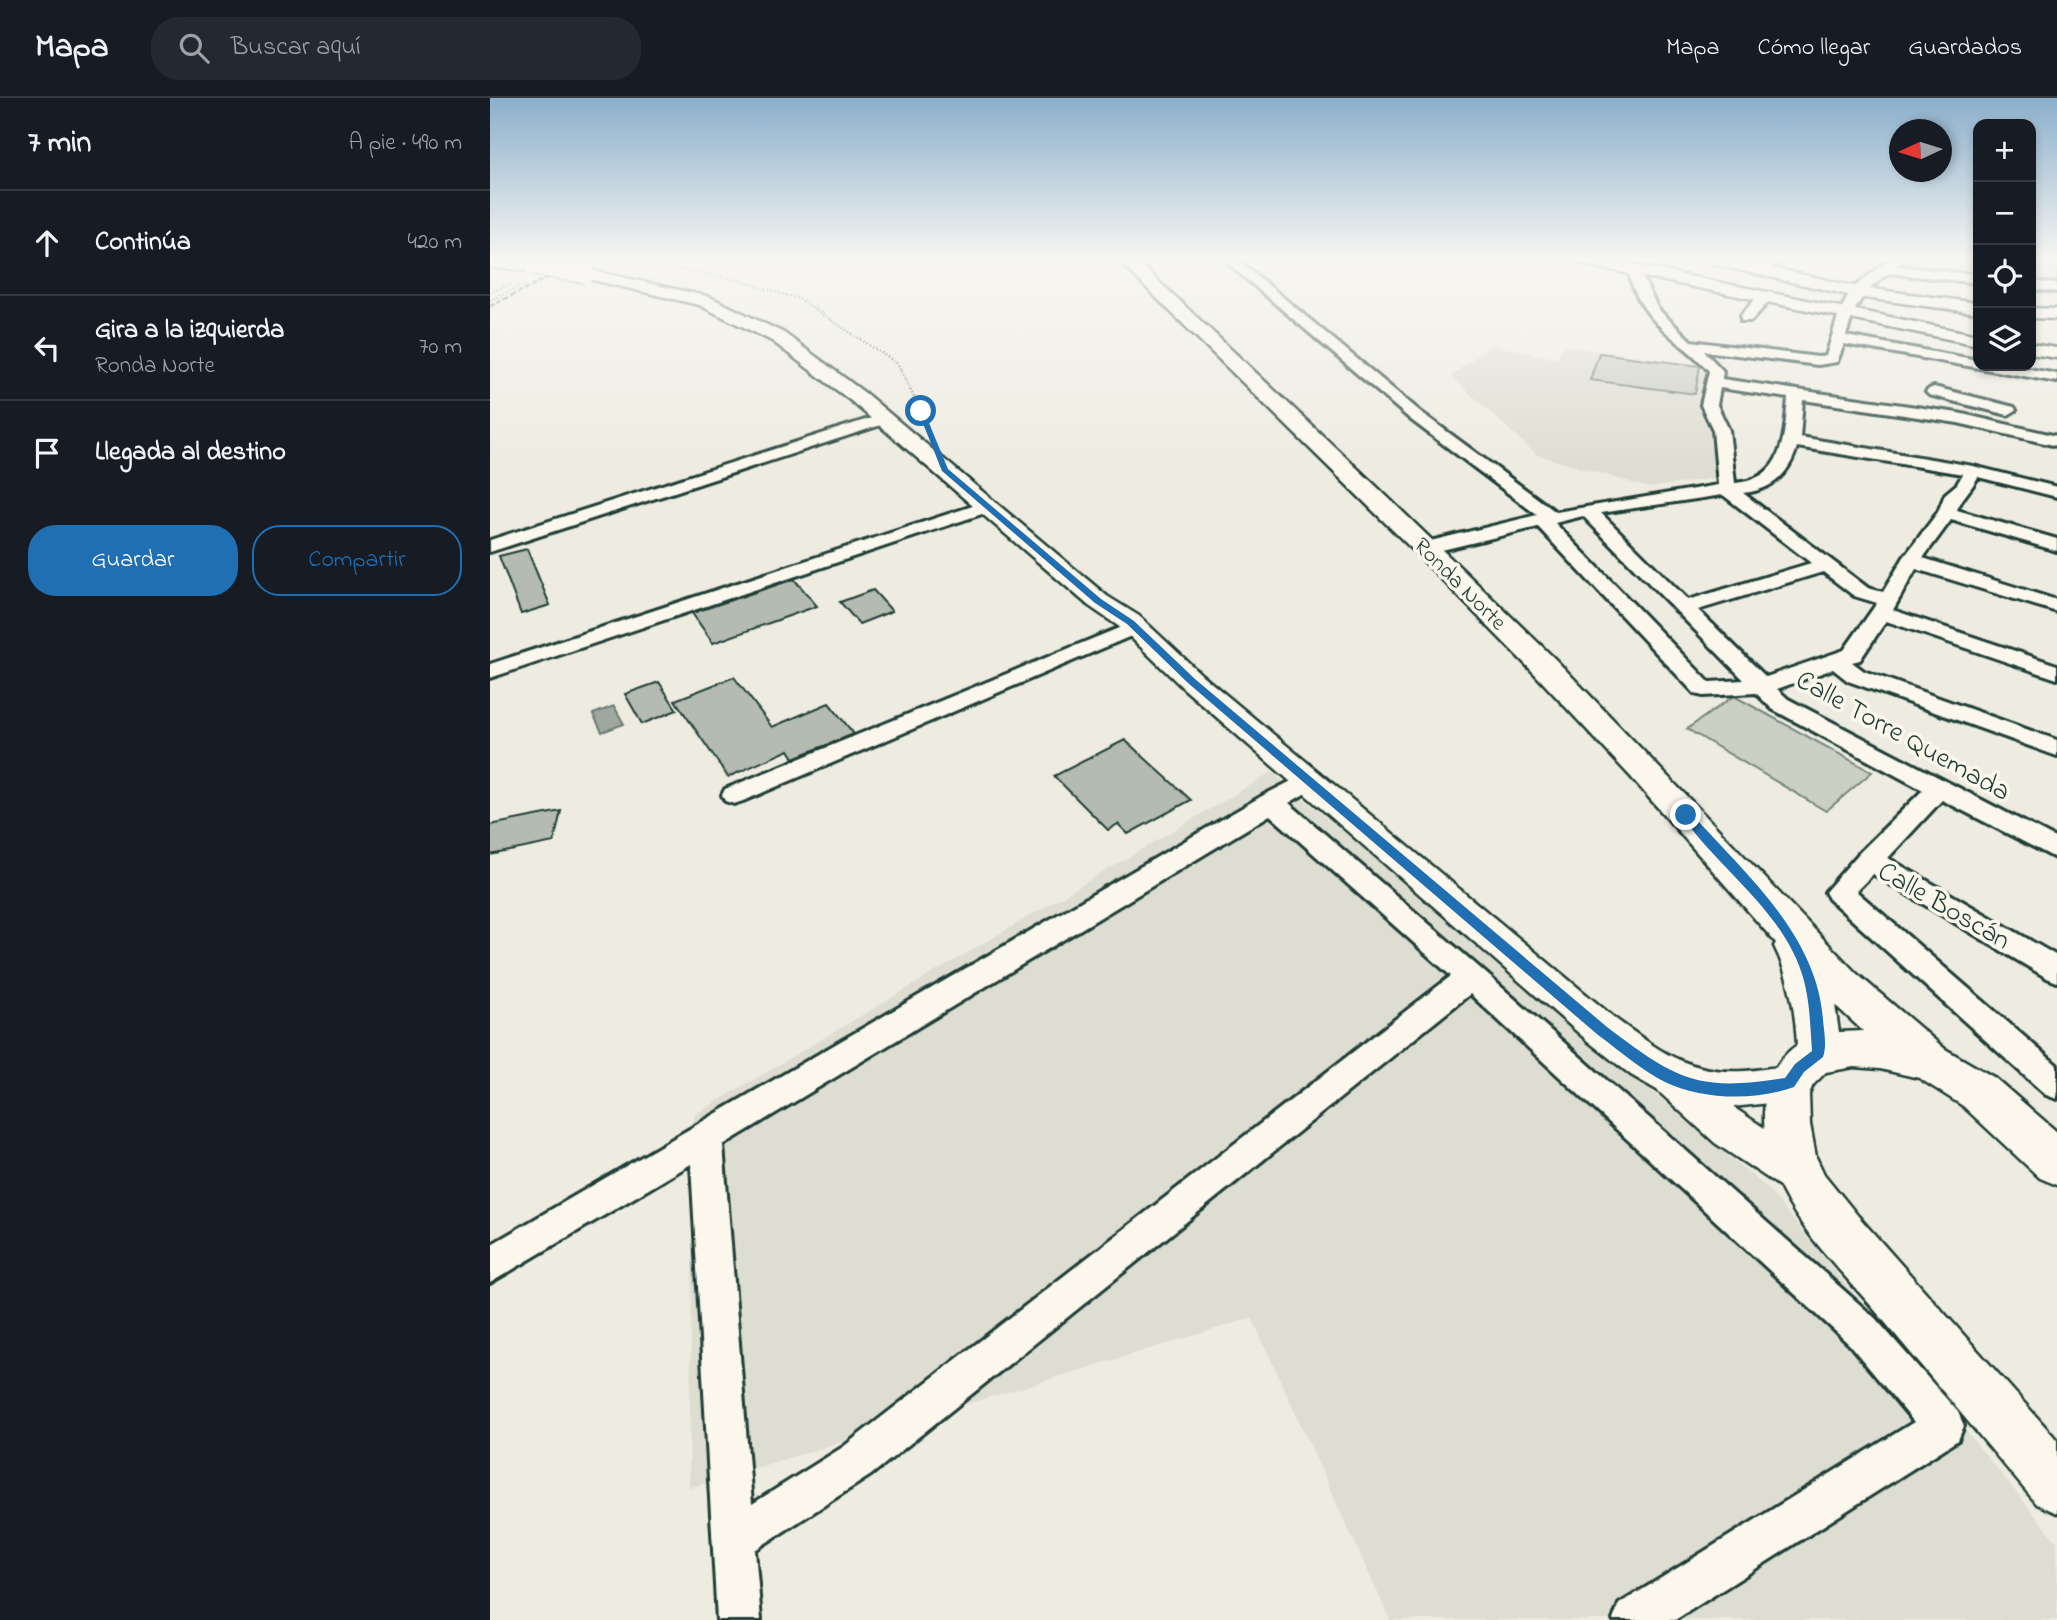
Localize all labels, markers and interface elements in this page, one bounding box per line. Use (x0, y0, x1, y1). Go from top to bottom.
search box (151, 17, 641, 80)
text: Mapa (35, 24, 109, 72)
icon: search (175, 29, 213, 67)
text: Buscar aquí (231, 29, 361, 67)
text: Mapa (1666, 31, 1719, 66)
text: Cómo llegar (1757, 31, 1870, 66)
text: Guardados (1908, 31, 2022, 66)
north arrow (1889, 119, 1952, 182)
map controls (1973, 119, 2036, 371)
button: + (1973, 119, 2036, 182)
text: 7 min (28, 122, 91, 166)
text: A pie · 490 m (349, 127, 462, 160)
button: − (1973, 182, 2036, 245)
icon: ahead (28, 224, 66, 262)
text: Continúa (95, 224, 191, 262)
text: 420 m (408, 226, 462, 259)
button: locate (1973, 245, 2036, 308)
button: layers (1973, 308, 2036, 371)
text: Gira a la izquierda (95, 312, 284, 350)
icon: left (28, 329, 66, 367)
text: 70 m (419, 331, 462, 364)
text: Ronda Norte (95, 350, 215, 383)
route start (905, 395, 936, 426)
icon: arrive (28, 434, 66, 472)
text: Llegada al destino (95, 434, 286, 472)
button: Guardar (28, 525, 238, 596)
button: Compartir (252, 525, 462, 596)
street label: Ronda Norte (1405, 531, 1514, 639)
street label: Calle Torre Quemada (1787, 661, 2017, 813)
route end (1670, 799, 1701, 830)
street label: Calle Boscán (1869, 852, 2017, 962)

